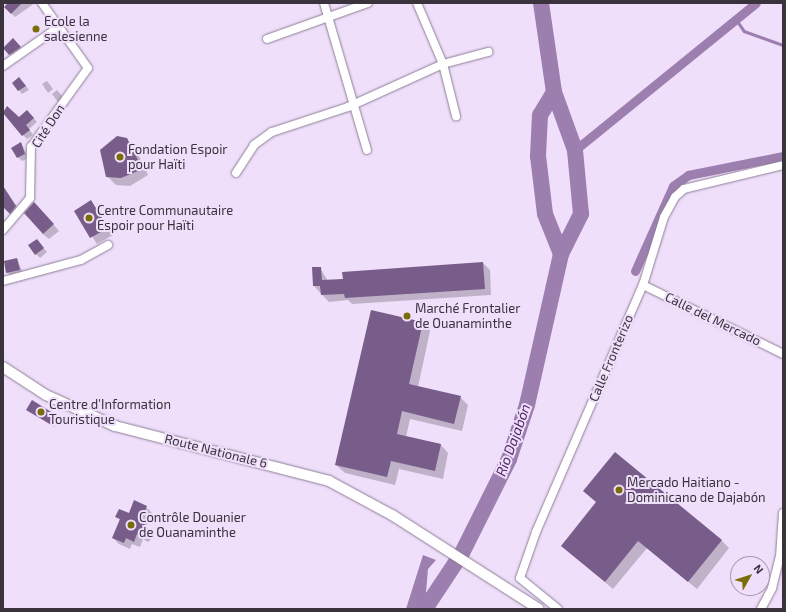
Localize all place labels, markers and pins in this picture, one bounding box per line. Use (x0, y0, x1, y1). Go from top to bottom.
place label: Ecole la salesienne (44, 14, 107, 45)
marker: Ecole la salesienne (31, 24, 41, 34)
place label: Fondation Espoir pour Haïti (128, 142, 228, 173)
marker: Fondation Espoir pour Haïti (115, 152, 125, 162)
place label: Centre Communautaire Espoir pour Haïti (97, 203, 233, 234)
marker: Centre Communautaire Espoir pour Haïti (84, 213, 94, 223)
place label: Marché Frontalier de Ouanaminthe (415, 301, 521, 332)
marker: Marché Frontalier de Ouanaminthe (402, 311, 412, 321)
place label: Centre d'Information Touristique (49, 397, 171, 428)
marker: Centre d'Information Touristique (36, 407, 46, 417)
place label: Mercado Haitiano - Dominicano de Dajabón (627, 475, 766, 506)
marker: Mercado Haitiano - Dominicano de Dajabón (614, 485, 624, 495)
place label: Contrôle Douanier de Ouanaminthe (139, 510, 246, 541)
marker: Contrôle Douanier de Ouanaminthe (126, 520, 136, 530)

